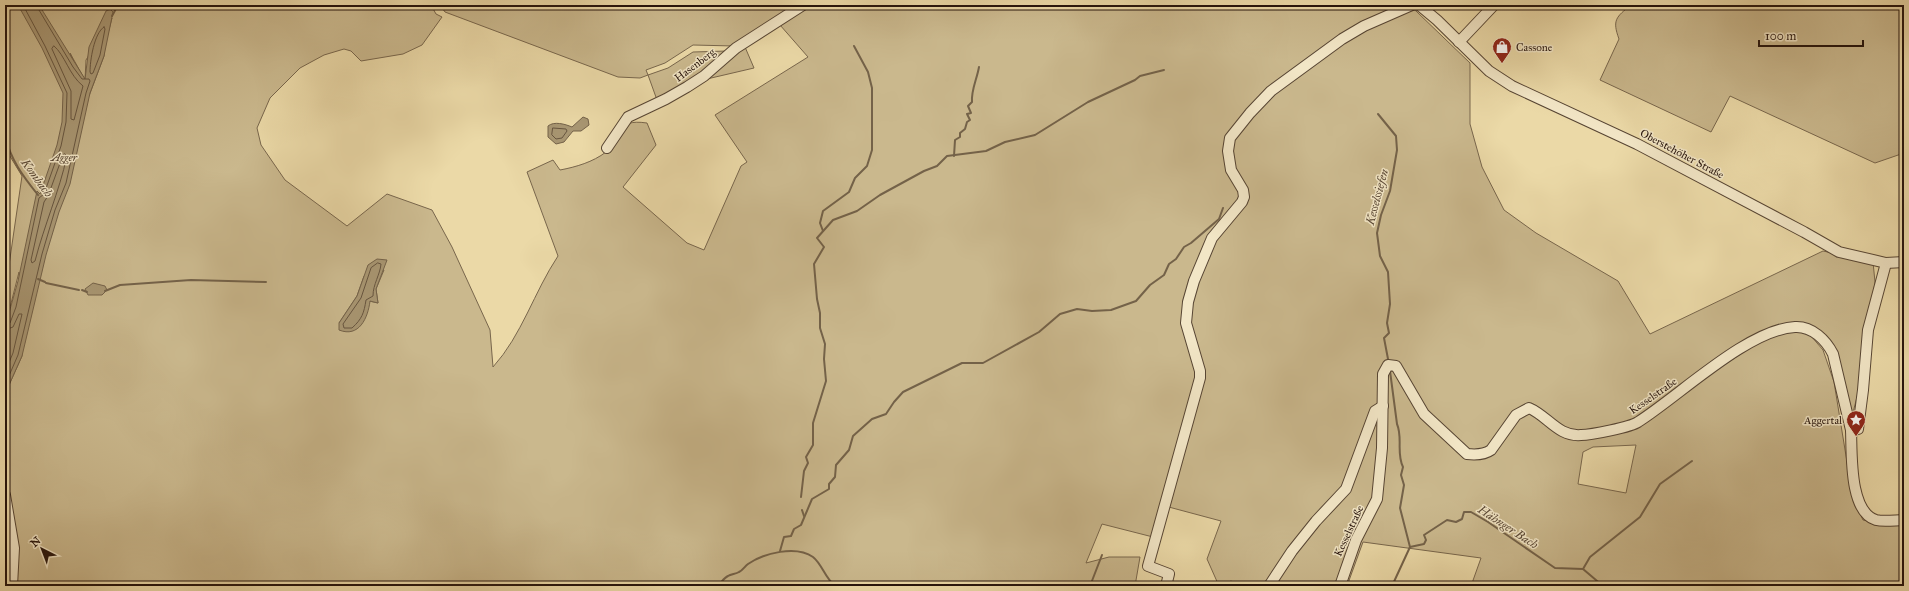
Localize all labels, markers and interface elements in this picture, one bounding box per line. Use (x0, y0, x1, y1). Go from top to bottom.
scale bar (1759, 22, 1863, 48)
text: 100 m (1765, 29, 1796, 43)
shop icon: Cassone (1491, 36, 1513, 64)
place label: Cassone (1516, 41, 1553, 54)
street label: Hasenberg (672, 45, 719, 85)
street label: Oberstehöher Straße (1638, 126, 1726, 182)
park label: Agger (50, 151, 79, 164)
water label: Kombach (18, 155, 56, 200)
water label: Kesselssiefen (1363, 167, 1391, 227)
street label: Kesselstraße (1627, 375, 1680, 417)
place icon: Aggertal (1845, 409, 1867, 437)
place label: Aggertal (1803, 414, 1842, 427)
water label: Hähnger Bach (1474, 502, 1541, 552)
street label: Kesselstraße (1332, 503, 1367, 559)
north arrow (22, 529, 62, 569)
text: N (28, 534, 44, 550)

